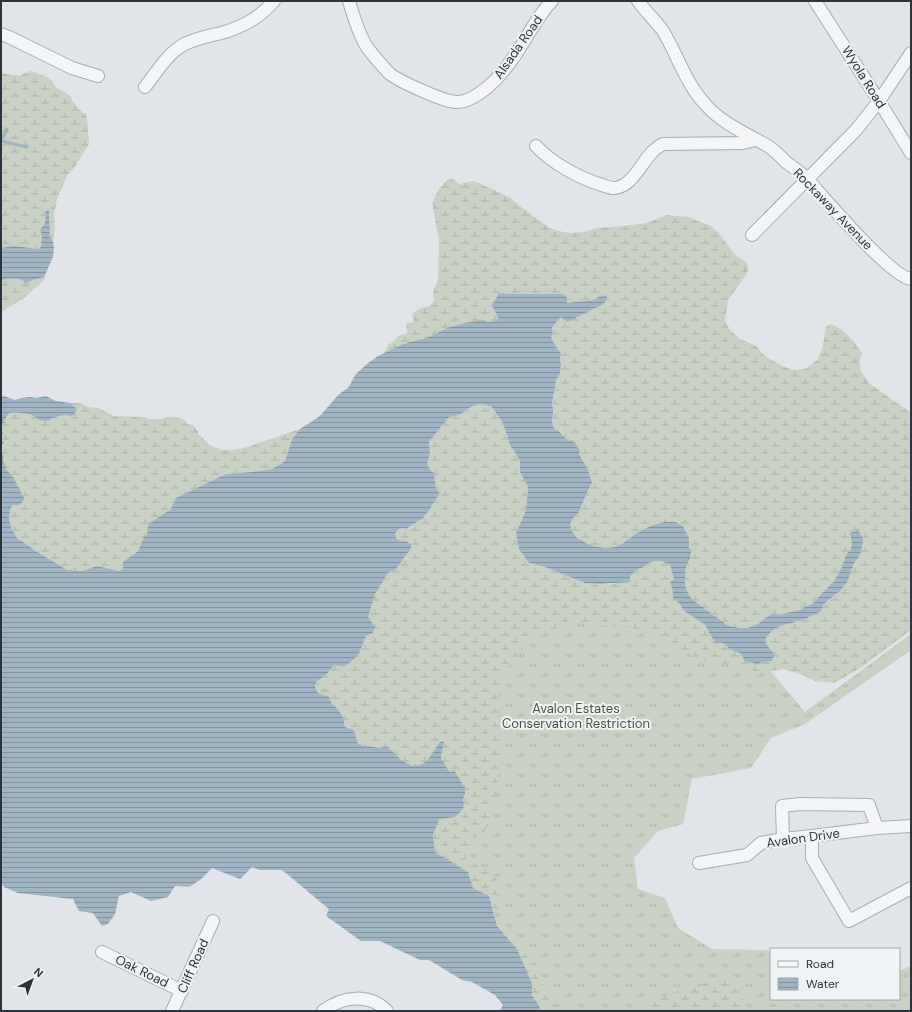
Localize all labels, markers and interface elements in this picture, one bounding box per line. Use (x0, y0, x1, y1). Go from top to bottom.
street label: Alsada Road (490, 12, 546, 82)
street label: Wyola Road (838, 43, 890, 111)
street label: Rockaway Avenue (790, 164, 876, 254)
park label: Avalon Estates Conservation Restriction (502, 700, 650, 732)
street label: Avalon Drive (765, 824, 841, 852)
street label: Cliff Road (173, 936, 213, 996)
legend (770, 948, 900, 1000)
street label: Oak Road (112, 951, 172, 991)
text: Road (806, 956, 834, 972)
north arrow (12, 960, 52, 1000)
text: N (31, 965, 46, 980)
text: Water (806, 976, 840, 992)

